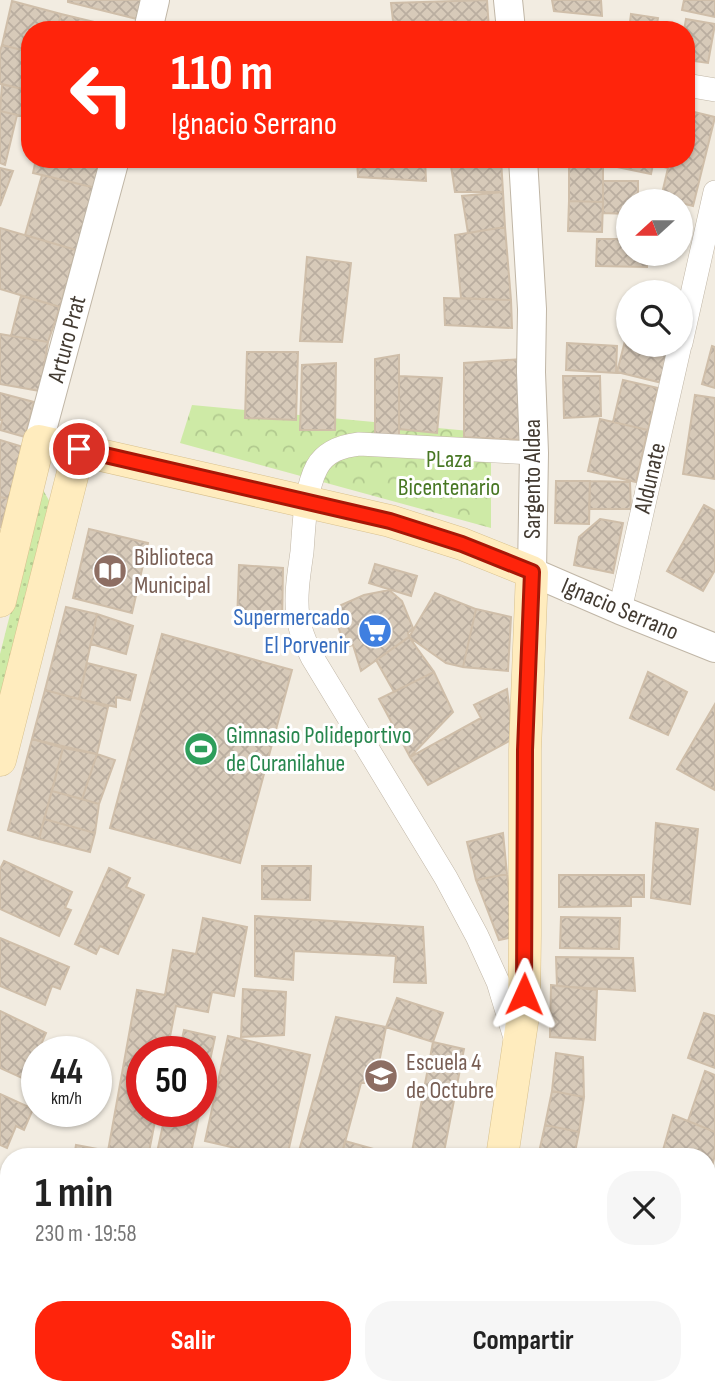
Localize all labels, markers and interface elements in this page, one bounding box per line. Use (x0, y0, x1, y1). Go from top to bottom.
text: 110 m (171, 45, 273, 104)
icon: left (56, 49, 147, 140)
text: Ignacio Serrano (171, 105, 337, 144)
north arrow (616, 189, 693, 266)
map controls (616, 189, 693, 357)
button: search (616, 280, 693, 357)
street label: Arturo Prat (41, 292, 92, 387)
pin (49, 419, 109, 479)
street label: Sargento Aldea (518, 419, 547, 539)
icon: arrive (60, 430, 98, 468)
street label: Aldunate (628, 440, 672, 517)
park label: PLaza Bicentenario (398, 445, 500, 502)
place label: Biblioteca Municipal (134, 543, 214, 600)
library icon: Biblioteca Municipal (91, 552, 129, 590)
street label: Ignacio Serrano (557, 571, 683, 647)
place label: Supermercado El Porvenir (233, 603, 350, 660)
supermarket icon: Supermercado El Porvenir (356, 612, 394, 650)
place label: Gimnasio Polideportivo de Curanilahue (226, 721, 411, 778)
sports icon: Gimnasio Polideportivo de Curanilahue (182, 730, 220, 768)
position arrow (487, 957, 561, 1031)
speed limit sign: 50 (126, 1036, 217, 1127)
place label: Escuela 4 de Octubre (406, 1048, 494, 1105)
text: 44 (50, 1051, 83, 1094)
school or university icon: Escuela 4 de Octubre (362, 1057, 400, 1095)
text: km/h (51, 1088, 82, 1109)
text: 1 min (35, 1168, 113, 1219)
button: close (607, 1171, 681, 1245)
text: 230 m · 19:58 (35, 1220, 137, 1248)
button: Salir (35, 1301, 351, 1381)
button: Compartir (365, 1301, 681, 1381)

